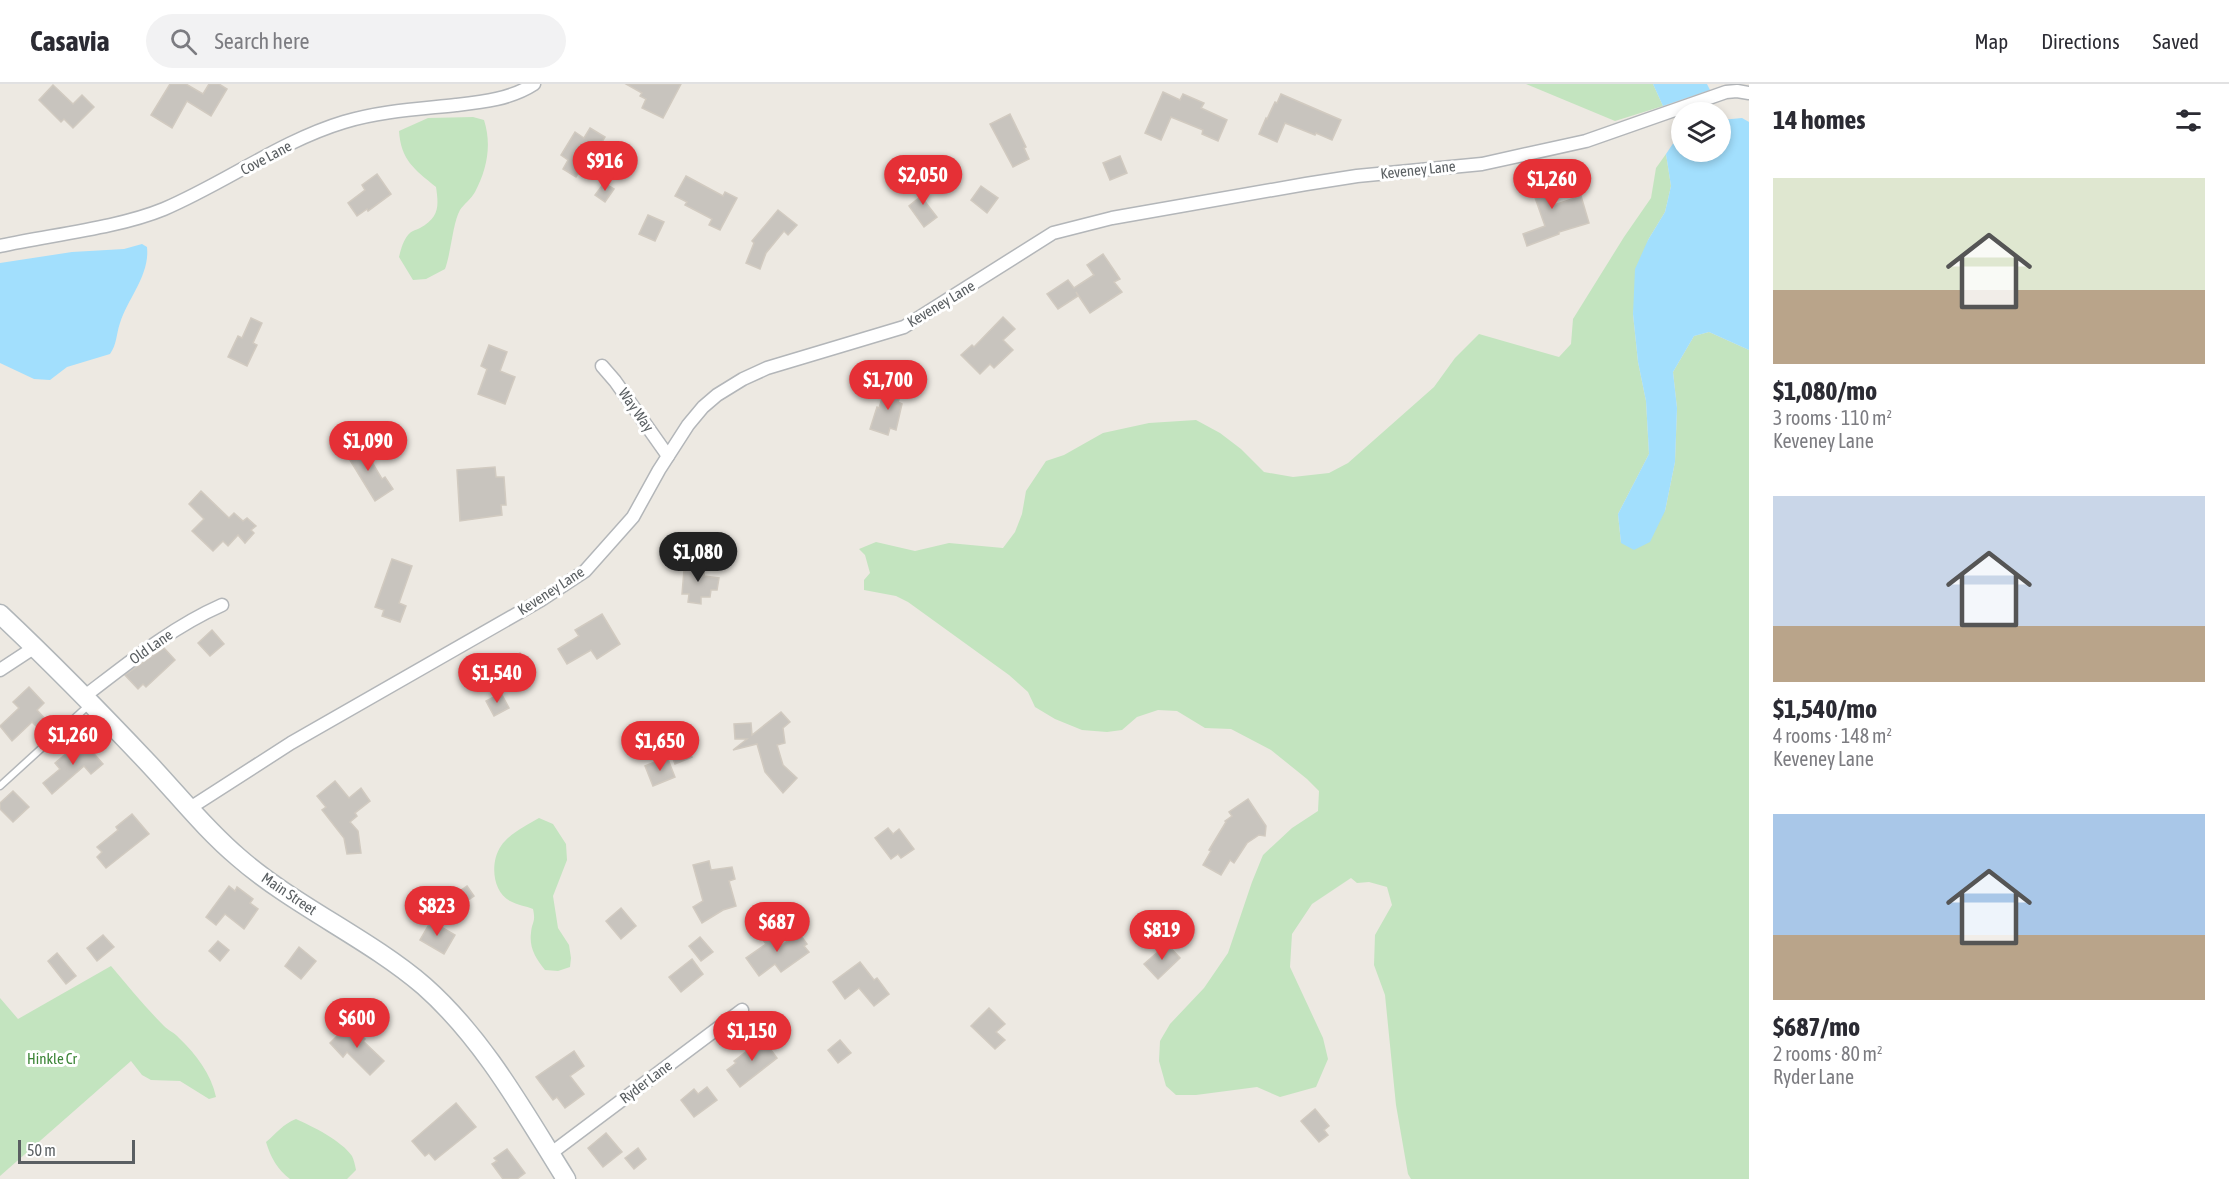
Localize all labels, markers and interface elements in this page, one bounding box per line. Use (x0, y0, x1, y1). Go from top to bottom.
search box (146, 14, 566, 68)
text: Casavia (30, 25, 110, 57)
icon: search (167, 25, 200, 58)
text: Search here (215, 28, 309, 54)
text: Map (1974, 29, 2008, 53)
text: Directions (2041, 29, 2120, 53)
text: Saved (2153, 29, 2199, 53)
map controls (1671, 102, 1731, 162)
button: layers (1671, 102, 1731, 162)
icon: filters (2172, 104, 2205, 137)
text: 14 homes (1773, 105, 1866, 135)
street label: Cove Lane (237, 137, 294, 178)
pin: $916 (569, 141, 641, 192)
text: $916 (587, 149, 623, 172)
pin: $2,050 (874, 155, 972, 206)
street label: Keveney Lane (1379, 157, 1457, 182)
pin: $1,260 (1503, 159, 1601, 210)
text: $2,050 (898, 163, 948, 186)
text: $1,260 (1527, 167, 1577, 190)
icon: home (1935, 217, 2043, 325)
street label: Keveney Lane (904, 277, 978, 330)
pin: $1,700 (839, 360, 937, 411)
text: $1,700 (863, 368, 913, 391)
text: $1,080/mo (1773, 376, 1877, 406)
street label: Way Way (615, 385, 657, 435)
text: 3 rooms · 110 m² (1773, 406, 1892, 429)
pin: $1,090 (319, 421, 417, 472)
text: $1,090 (343, 429, 393, 452)
text: Keveney Lane (1773, 429, 1874, 452)
pin: $1,080 (649, 532, 747, 583)
icon: home (1935, 535, 2043, 643)
text: $1,080 (673, 540, 723, 563)
street label: Keveney Lane (514, 563, 587, 618)
street label: Old Lane (126, 626, 176, 667)
pin: $1,540 (448, 653, 546, 704)
text: $1,540 (472, 661, 522, 684)
text: $1,540/mo (1773, 694, 1877, 724)
pin: $1,260 (24, 715, 122, 766)
pin: $1,650 (611, 721, 709, 772)
text: $1,260 (48, 723, 98, 746)
text: 4 rooms · 148 m² (1773, 724, 1892, 747)
text: $1,650 (635, 729, 685, 752)
text: Keveney Lane (1773, 747, 1874, 770)
icon: home (1935, 853, 2043, 961)
street label: Main Street (259, 869, 320, 918)
pin: $823 (401, 886, 473, 937)
text: $823 (419, 894, 455, 917)
pin: $687 (741, 902, 813, 953)
text: $687 (759, 910, 795, 933)
pin: $819 (1126, 910, 1198, 961)
text: $819 (1144, 918, 1180, 941)
pin: $600 (321, 998, 393, 1049)
text: $600 (339, 1006, 375, 1029)
pin: $1,150 (703, 1011, 801, 1062)
text: $687/mo (1773, 1012, 1860, 1042)
text: $1,150 (727, 1019, 777, 1042)
text: 2 rooms · 80 m² (1773, 1042, 1883, 1065)
park label: Hinkle Cr (27, 1050, 78, 1067)
street label: Ryder Lane (616, 1056, 675, 1107)
text: Ryder Lane (1773, 1065, 1854, 1088)
scale bar (18, 1137, 135, 1164)
text: 50 m (27, 1141, 56, 1159)

